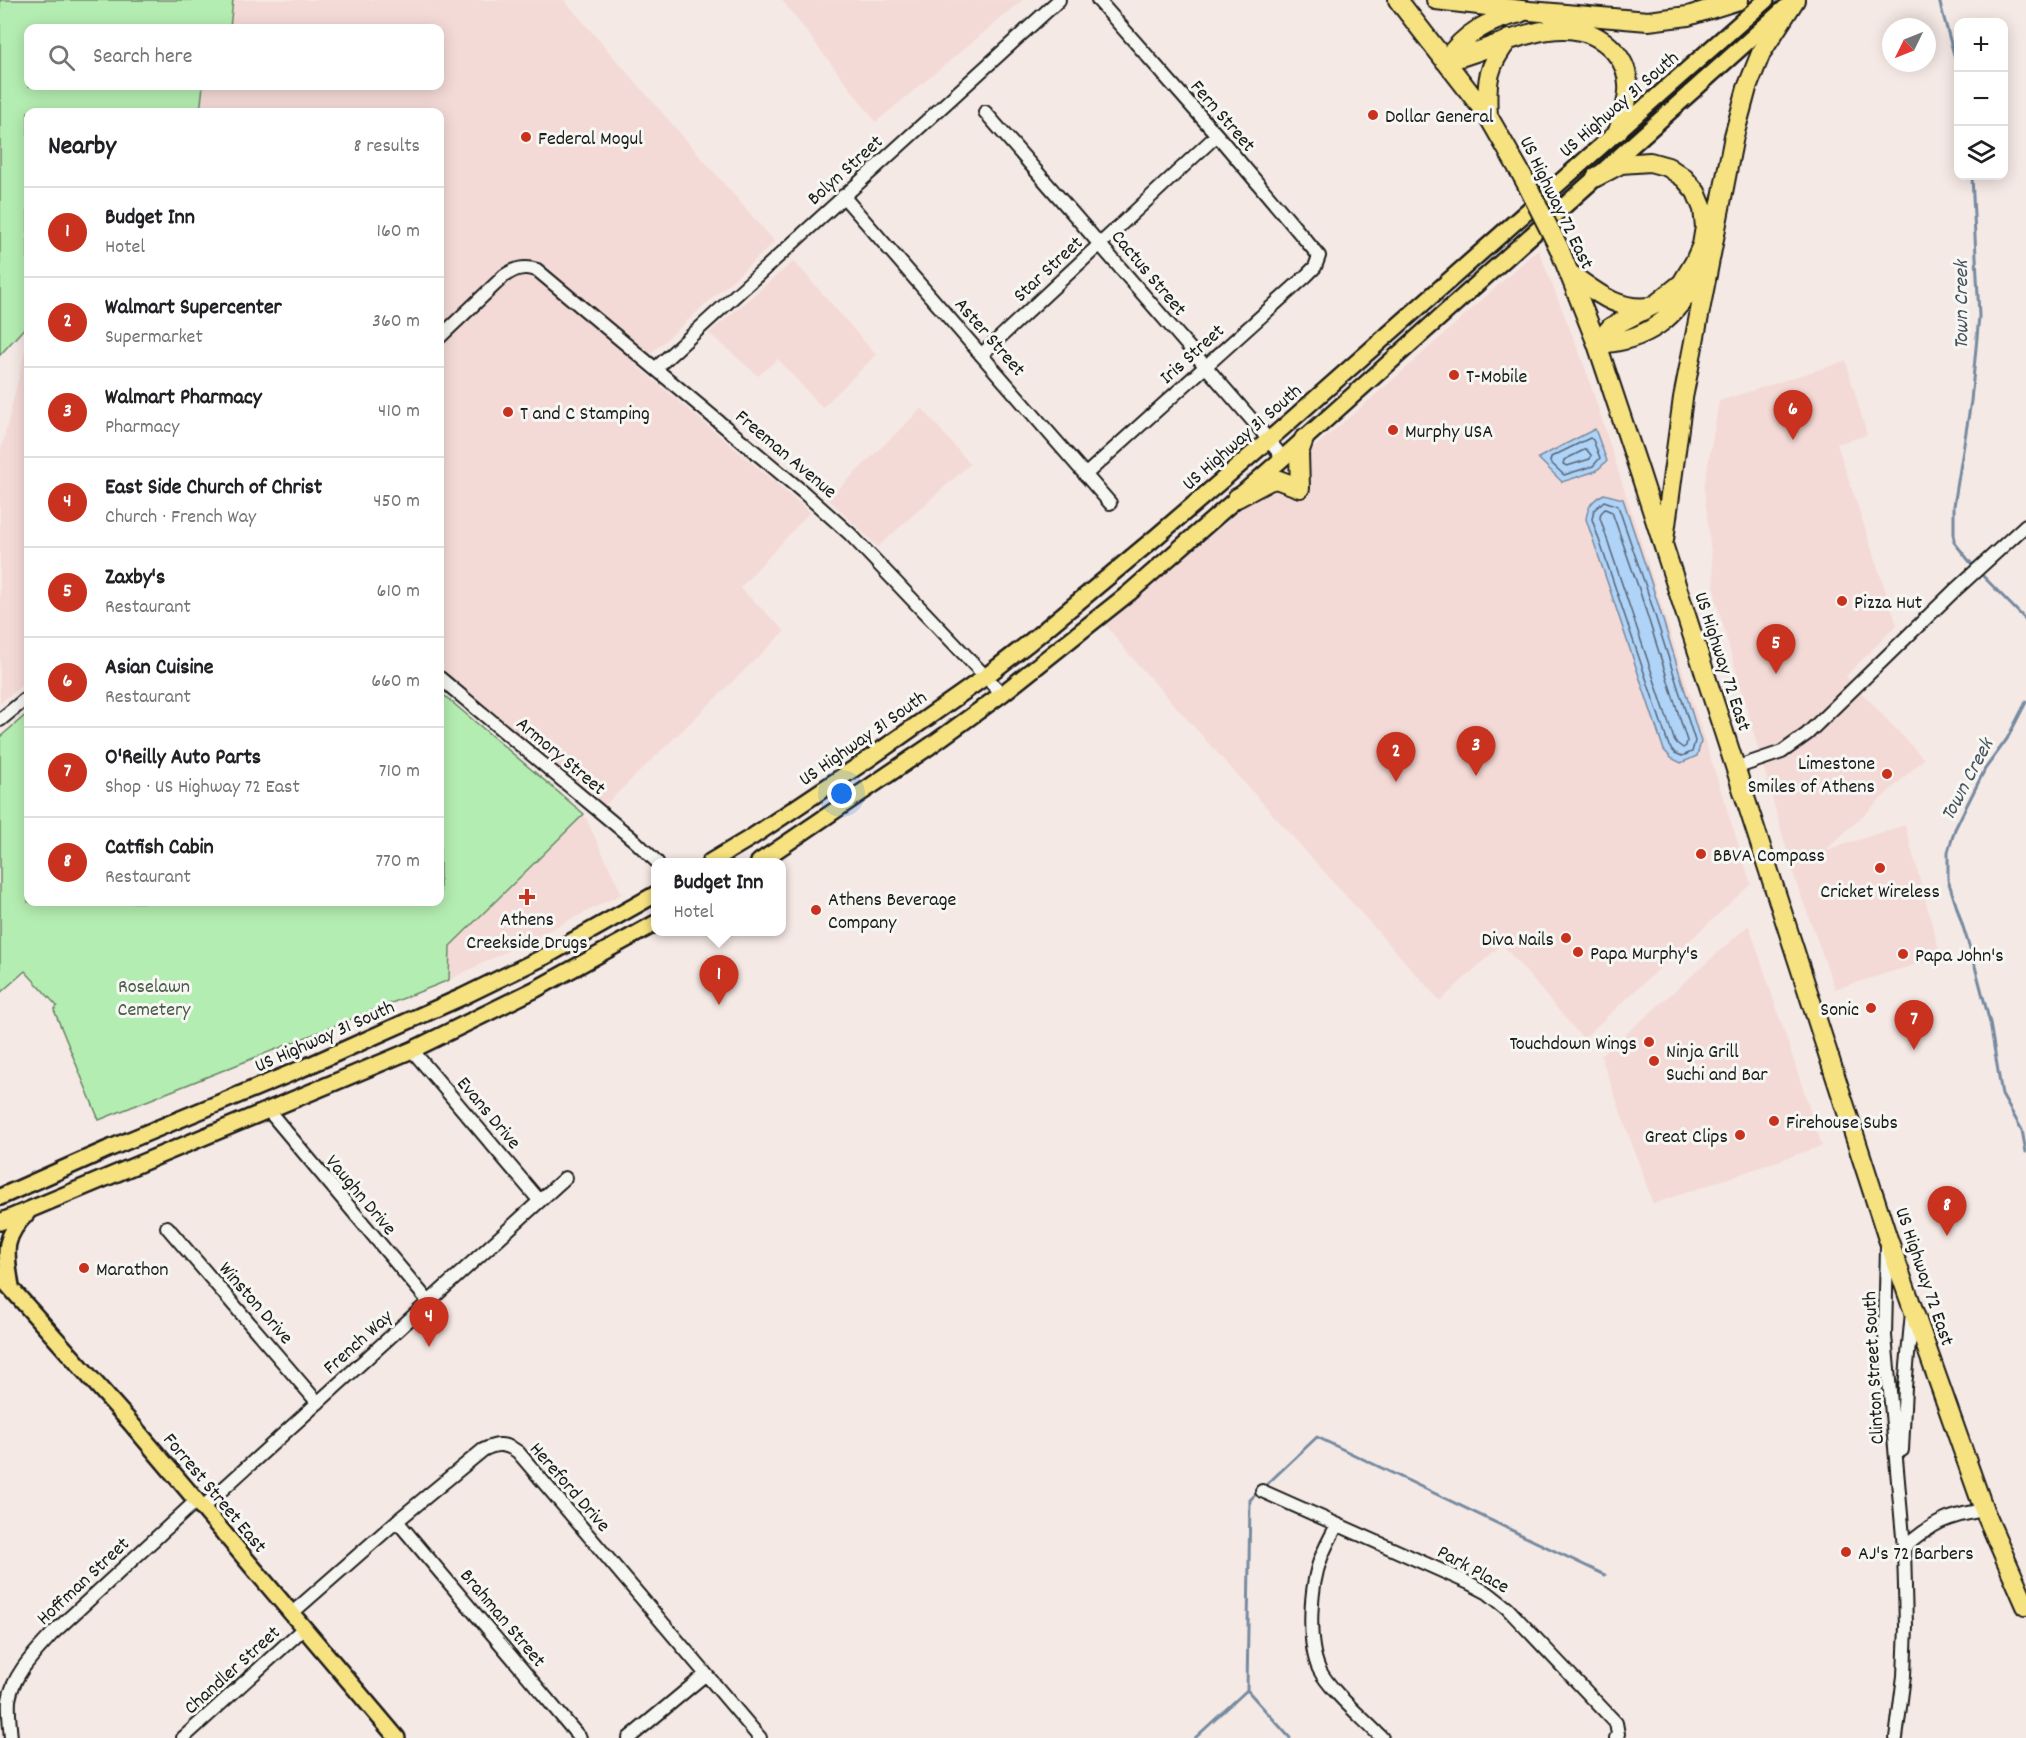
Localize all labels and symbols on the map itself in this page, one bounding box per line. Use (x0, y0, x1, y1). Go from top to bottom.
north arrow (1882, 18, 1936, 72)
street label: US Highway 31 South (1554, 45, 1686, 165)
street label: Fern Street (1182, 75, 1261, 159)
place label: Dollar General (1385, 104, 1494, 132)
marker: Dollar General (1366, 108, 1380, 122)
place label: Federal Mogul (538, 126, 643, 154)
street label: Bolyn Street (802, 129, 890, 213)
marker: Federal Mogul (519, 130, 533, 144)
street label: US Highway 72 East (1511, 132, 1600, 275)
street label: Cactus Street (1103, 225, 1192, 323)
street label: Star Street (1008, 231, 1090, 310)
water label: Town Creek (1948, 258, 1978, 350)
street label: Aster Street (947, 293, 1031, 383)
street label: Iris Street (1154, 318, 1232, 392)
place label: T-Mobile (1466, 364, 1528, 392)
marker: T-Mobile (1447, 368, 1461, 382)
street label: US Highway 31 South (1177, 378, 1309, 498)
pin: 6 (1774, 390, 1812, 440)
place label: T and C Stamping (520, 401, 650, 429)
street label: Freeman Avenue (728, 404, 842, 507)
marker: T and C Stamping (501, 405, 515, 419)
place label: Murphy USA (1405, 419, 1493, 447)
marker: Murphy USA (1386, 423, 1400, 437)
street label: US Highway 72 East (1685, 589, 1757, 735)
place label: Pizza Hut (1854, 590, 1922, 618)
marker: Pizza Hut (1835, 594, 1849, 608)
pin: 5 (1756, 624, 1796, 674)
street label: US Highway 31 South (794, 685, 933, 794)
street label: Armory Street (509, 711, 611, 803)
pin: 3 (1456, 726, 1496, 776)
pin: 2 (1376, 732, 1416, 782)
water label: Town Creek (1934, 732, 2004, 827)
place label: Limestone Smiles of Athens (1748, 751, 1875, 802)
marker: Limestone Smiles of Athens (1880, 767, 1894, 781)
your location (827, 779, 856, 808)
place label: BBVA Compass (1713, 843, 1825, 871)
marker: BBVA Compass (1694, 847, 1708, 861)
marker: Cricket Wireless (1873, 861, 1887, 875)
place label: Cricket Wireless (1820, 879, 1940, 907)
place label: Athens Beverage Company (828, 887, 956, 938)
marker: Athens Creekside Drugs (520, 890, 534, 904)
marker: Athens Beverage Company (809, 903, 823, 917)
place label: Athens Creekside Drugs (466, 907, 588, 958)
place label: Diva Nails (1482, 927, 1554, 955)
marker: Diva Nails (1559, 931, 1573, 945)
place label: Papa Murphy's (1590, 941, 1698, 969)
place label: Papa John's (1915, 943, 2004, 971)
marker: Papa Murphy's (1571, 945, 1585, 959)
marker: Papa John's (1896, 947, 1910, 961)
pin: 1 (700, 956, 738, 1005)
park label: Roselawn Cemetery (118, 974, 191, 1025)
street label: US Highway 31 South (251, 994, 400, 1081)
place label: Sonic (1820, 997, 1859, 1025)
pin: 7 (1894, 1000, 1934, 1050)
marker: Sonic (1864, 1001, 1878, 1015)
place label: Touchdown Wings (1510, 1031, 1637, 1059)
marker: Touchdown Wings (1642, 1035, 1656, 1049)
place label: Ninja Grill Suchi and Bar (1666, 1039, 1768, 1090)
marker: Ninja Grill Suchi and Bar (1647, 1054, 1661, 1068)
street label: Evans Drive (449, 1071, 527, 1157)
place label: Firehouse Subs (1786, 1110, 1898, 1138)
marker: Firehouse Subs (1767, 1114, 1781, 1128)
place label: Great Clips (1644, 1124, 1728, 1152)
marker: Great Clips (1733, 1128, 1747, 1142)
street label: Vaughn Drive (318, 1149, 402, 1243)
pin: 8 (1928, 1186, 1966, 1236)
street label: US Highway 72 East (1886, 1204, 1960, 1350)
street label: Winston Drive (211, 1256, 299, 1352)
place label: Marathon (96, 1257, 169, 1285)
marker: Marathon (77, 1261, 91, 1275)
street label: Clinton Street South (1857, 1290, 1893, 1445)
pin: 4 (410, 1298, 448, 1347)
street label: French Way (318, 1304, 401, 1382)
street label: Forrest Street East (155, 1428, 272, 1560)
street label: Hereford Drive (522, 1437, 616, 1539)
street label: Hoffman Street (31, 1532, 137, 1633)
street label: Park Place (1431, 1539, 1514, 1602)
place label: AJ's 72 Barbers (1858, 1541, 1974, 1569)
marker: AJ's 72 Barbers (1839, 1545, 1853, 1559)
street label: Brahman Street (452, 1564, 551, 1674)
street label: Chandler Street (179, 1620, 287, 1722)

